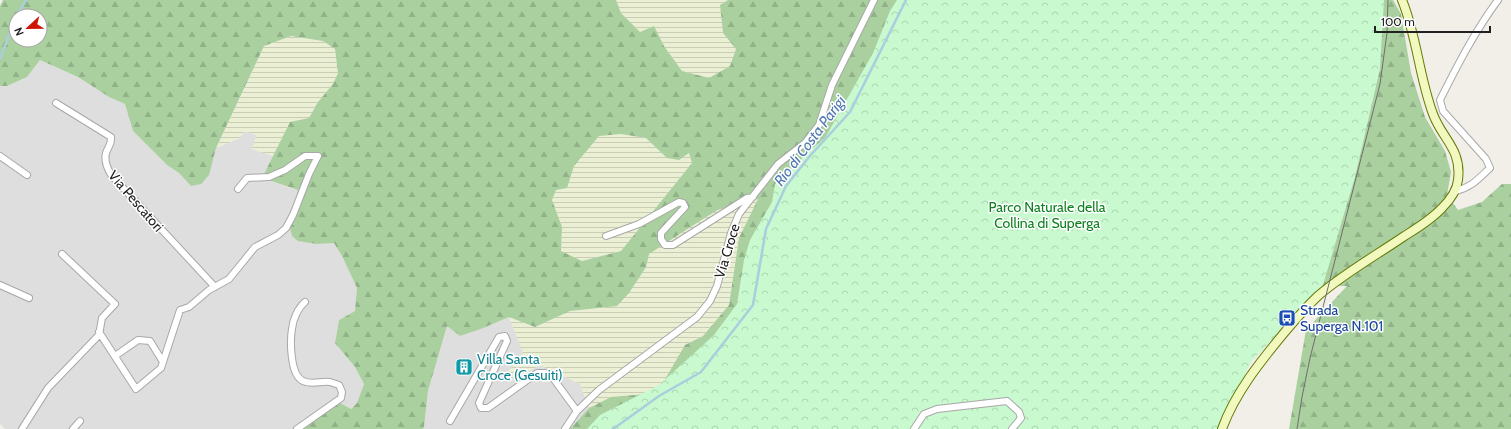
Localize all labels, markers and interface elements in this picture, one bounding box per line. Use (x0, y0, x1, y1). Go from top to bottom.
north arrow (8, 8, 48, 48)
scale bar (1375, 8, 1490, 34)
text: 100 m (1381, 14, 1415, 29)
text: N (11, 26, 27, 38)
water label: Rio di Costa Parigi (770, 92, 850, 190)
street label: Via Pescatori (104, 167, 168, 235)
park label: Parco Naturale della Collina di Superga (988, 198, 1106, 232)
street label: Via Croce (710, 222, 744, 280)
place label: Strada Superga N.101 (1300, 301, 1383, 335)
bus stop icon: Strada Superga N.101 (1277, 308, 1297, 328)
place label: Villa Santa Croce (Gesuiti) (477, 350, 563, 384)
building icon: Villa Santa Croce (Gesuiti) (454, 357, 474, 377)

